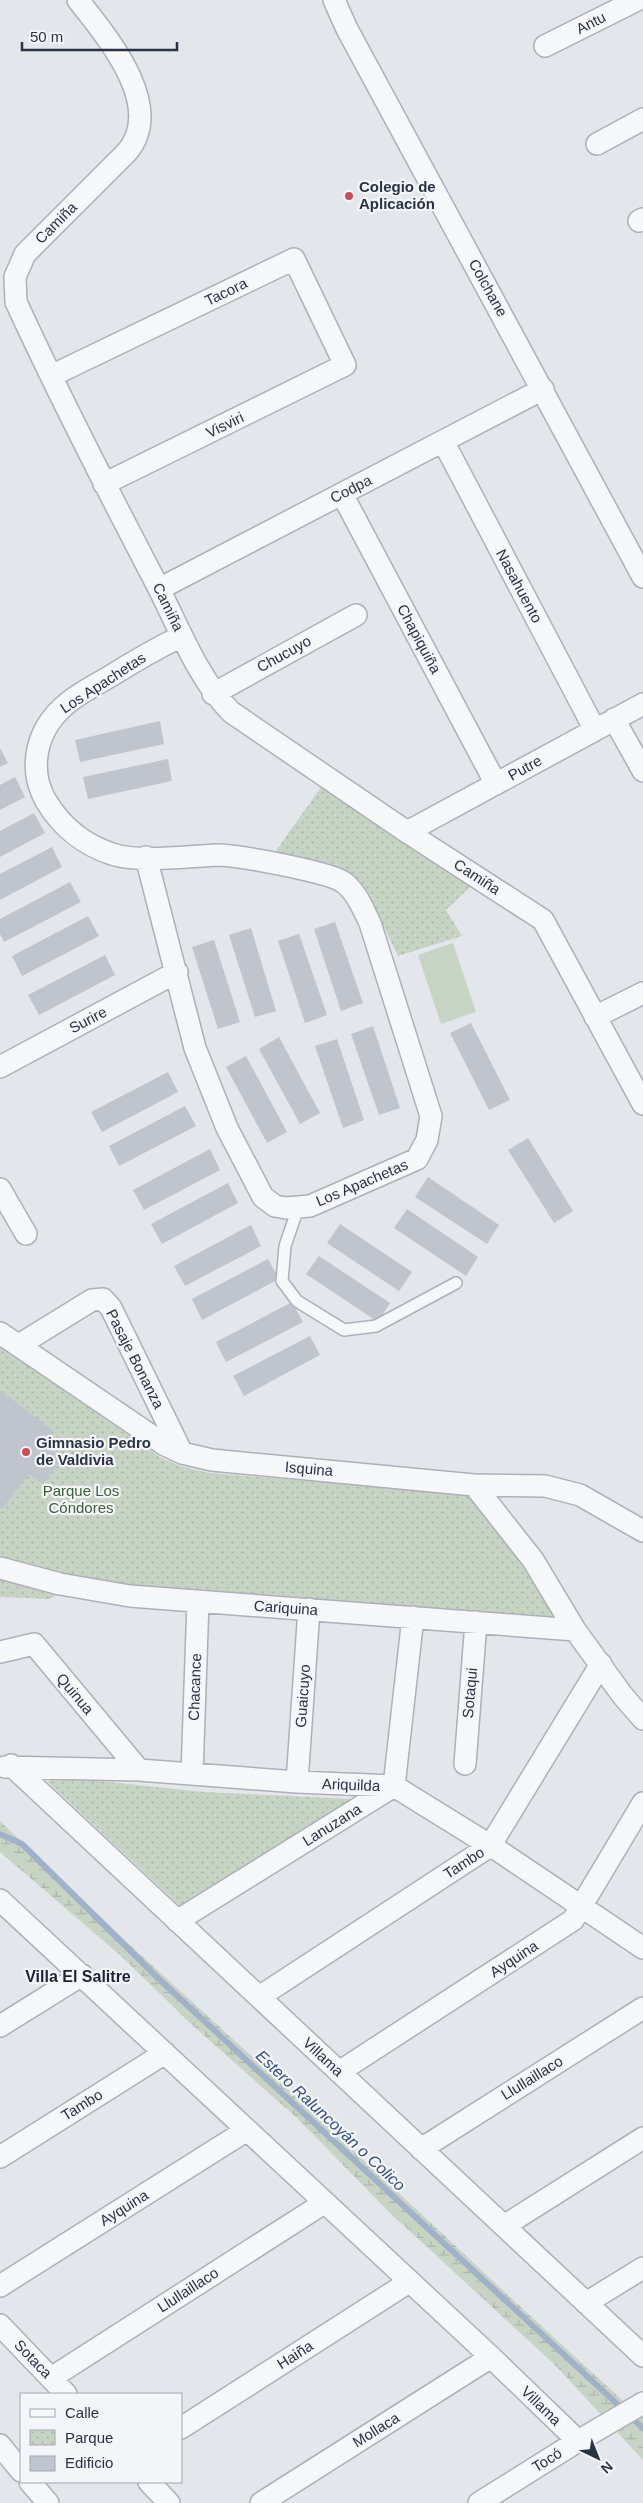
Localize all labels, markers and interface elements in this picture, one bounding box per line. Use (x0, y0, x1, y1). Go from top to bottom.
street label: Antu (573, 8, 608, 37)
scale bar (22, 20, 178, 52)
text: 50 m (30, 28, 63, 45)
place label: Colegio de Aplicación (359, 178, 436, 212)
marker: Colegio de Aplicación (343, 190, 355, 202)
street label: Camiña (31, 198, 80, 247)
street label: Colchane (466, 256, 511, 320)
street label: Tacora (202, 274, 250, 309)
street label: Visviri (203, 408, 246, 441)
street label: Codpa (327, 471, 375, 506)
street label: Nasahuento (493, 546, 546, 625)
street label: Camiña (149, 580, 188, 634)
street label: Chapiquiña (394, 601, 445, 677)
street label: Chucuyo (254, 632, 314, 675)
street label: Los Apachetas (57, 649, 149, 717)
street label: Putre (505, 751, 545, 784)
street label: Camiña (451, 855, 504, 898)
street label: Surire (66, 1003, 109, 1036)
street label: Los Apachetas (313, 1155, 410, 1210)
street label: Pasaje Bonanza (103, 1306, 168, 1412)
place label: Gimnasio Pedro de Valdivia (36, 1434, 151, 1468)
marker: Gimnasio Pedro de Valdivia (20, 1446, 32, 1458)
street label: Isquina (284, 1458, 335, 1479)
park label: Parque Los Cóndores (43, 1482, 119, 1516)
street label: Cariquina (253, 1597, 319, 1618)
street label: Chacance (185, 1653, 204, 1721)
street label: Guaicuyo (292, 1664, 313, 1728)
street label: Sotaqui (459, 1667, 480, 1719)
street label: Quinua (53, 1670, 98, 1718)
street label: Ariquilda (322, 1775, 381, 1794)
street label: Lanuzana (299, 1800, 365, 1849)
street label: Tambo (440, 1843, 487, 1882)
street label: Ayquina (486, 1936, 542, 1980)
district label: Villa El Salitre (25, 1968, 131, 1985)
street label: Villama (300, 2034, 348, 2080)
water label: Estero Raluncoyán o Colico (253, 2047, 409, 2194)
street label: Llullaillaco (498, 2052, 566, 2103)
street label: Tambo (58, 2085, 105, 2124)
street label: Ayquina (96, 2186, 152, 2229)
street label: Llullaillaco (154, 2264, 221, 2316)
street label: Sotaca (11, 2336, 56, 2382)
street label: Haiña (274, 2336, 316, 2372)
street label: Villama (518, 2383, 565, 2429)
legend (20, 2393, 182, 2483)
text: Calle (65, 2404, 99, 2421)
street label: Mollaca (349, 2408, 403, 2450)
text: Parque (65, 2429, 113, 2446)
north arrow (573, 2433, 623, 2483)
street label: Tocó (529, 2444, 565, 2475)
text: Edificio (65, 2454, 113, 2471)
text: N (598, 2458, 616, 2477)

